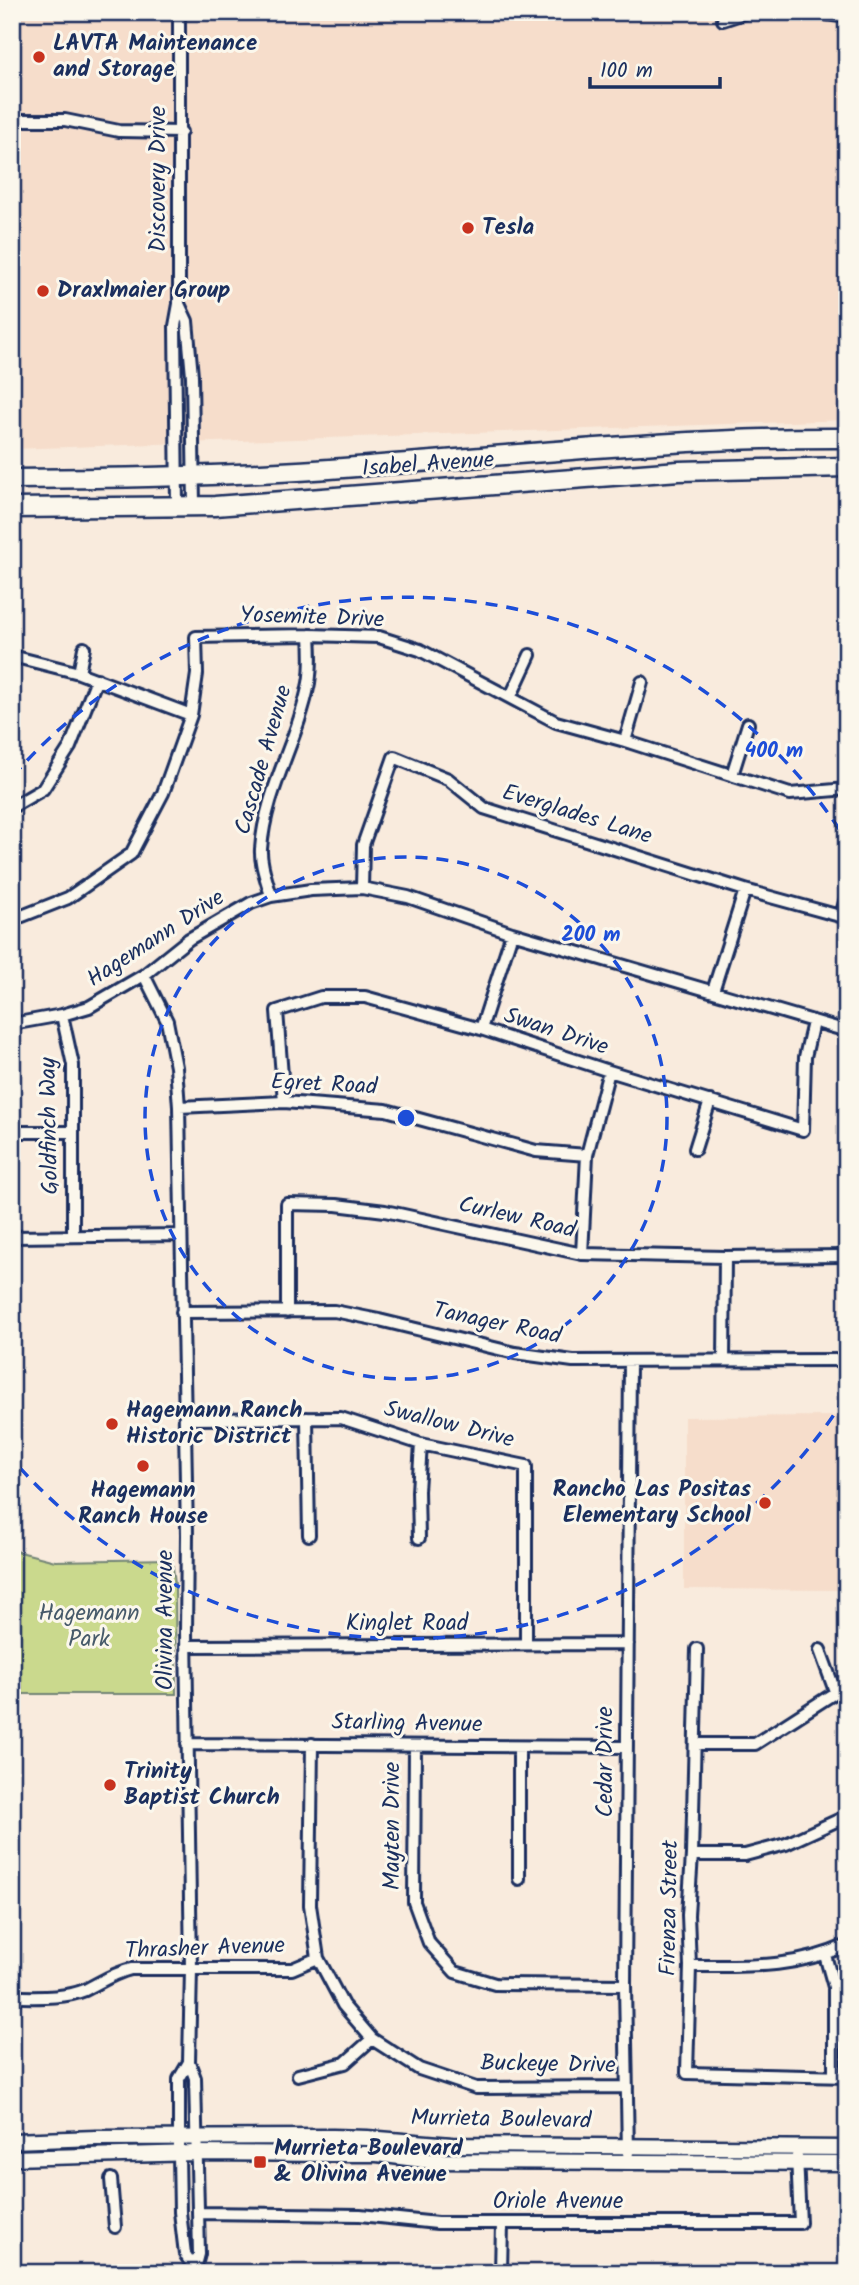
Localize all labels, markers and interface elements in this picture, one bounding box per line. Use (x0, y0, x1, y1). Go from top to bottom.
place label: LAVTA Maintenance and Storage (53, 26, 257, 88)
scale bar (590, 46, 719, 90)
marker: LAVTA Maintenance and Storage (31, 49, 47, 65)
text: 100 m (600, 55, 653, 88)
street label: Discovery Drive (141, 106, 177, 252)
place label: Tesla (482, 210, 535, 246)
marker: Tesla (460, 220, 476, 236)
place label: Draxlmaier Group (57, 273, 230, 309)
marker: Draxlmaier Group (35, 283, 51, 299)
street label: Isabel Avenue (361, 442, 495, 488)
street label: Yosemite Drive (239, 597, 385, 639)
street label: Cascade Avenue (225, 681, 303, 839)
text: 400 m (745, 735, 803, 768)
street label: Everglades Lane (497, 775, 657, 855)
street label: Hagemann Drive (80, 881, 232, 997)
text: 200 m (561, 919, 621, 952)
street label: Swan Drive (499, 998, 613, 1066)
street label: Goldfinch Way (31, 1057, 69, 1195)
street label: Egret Road (270, 1064, 379, 1106)
centre of rings (394, 1106, 418, 1130)
street label: Curlew Road (455, 1187, 580, 1249)
street label: Tanager Road (429, 1293, 565, 1355)
street label: Swallow Drive (380, 1391, 518, 1459)
place label: Hagemann Ranch Historic District (126, 1393, 302, 1455)
marker: Hagemann Ranch Historic District (104, 1416, 120, 1432)
marker: Hagemann Ranch House (135, 1458, 151, 1474)
place label: Rancho Las Positas Elementary School (553, 1472, 752, 1534)
place label: Hagemann Ranch House (78, 1473, 208, 1535)
marker: Rancho Las Positas Elementary School (757, 1495, 773, 1511)
street label: Olivina Avenue (148, 1550, 184, 1690)
park label: Hagemann Park (38, 1596, 140, 1658)
street label: Kinglet Road (346, 1606, 469, 1642)
street label: Starling Avenue (331, 1705, 483, 1743)
street label: Cedar Drive (588, 1706, 624, 1818)
place label: Trinity Baptist Church (124, 1754, 280, 1816)
street label: Mayten Drive (375, 1762, 411, 1890)
marker: Trinity Baptist Church (102, 1777, 118, 1793)
street label: Firenza Street (651, 1839, 689, 1976)
street label: Thrasher Avenue (124, 1928, 286, 1970)
street label: Buckeye Drive (480, 2046, 616, 2084)
street label: Murrieta Boulevard (410, 2100, 592, 2140)
place label: Murrieta Boulevard & Olivina Avenue (274, 2131, 464, 2193)
marker: Murrieta Boulevard & Olivina Avenue (252, 2154, 268, 2170)
street label: Oriole Avenue (493, 2184, 623, 2220)

